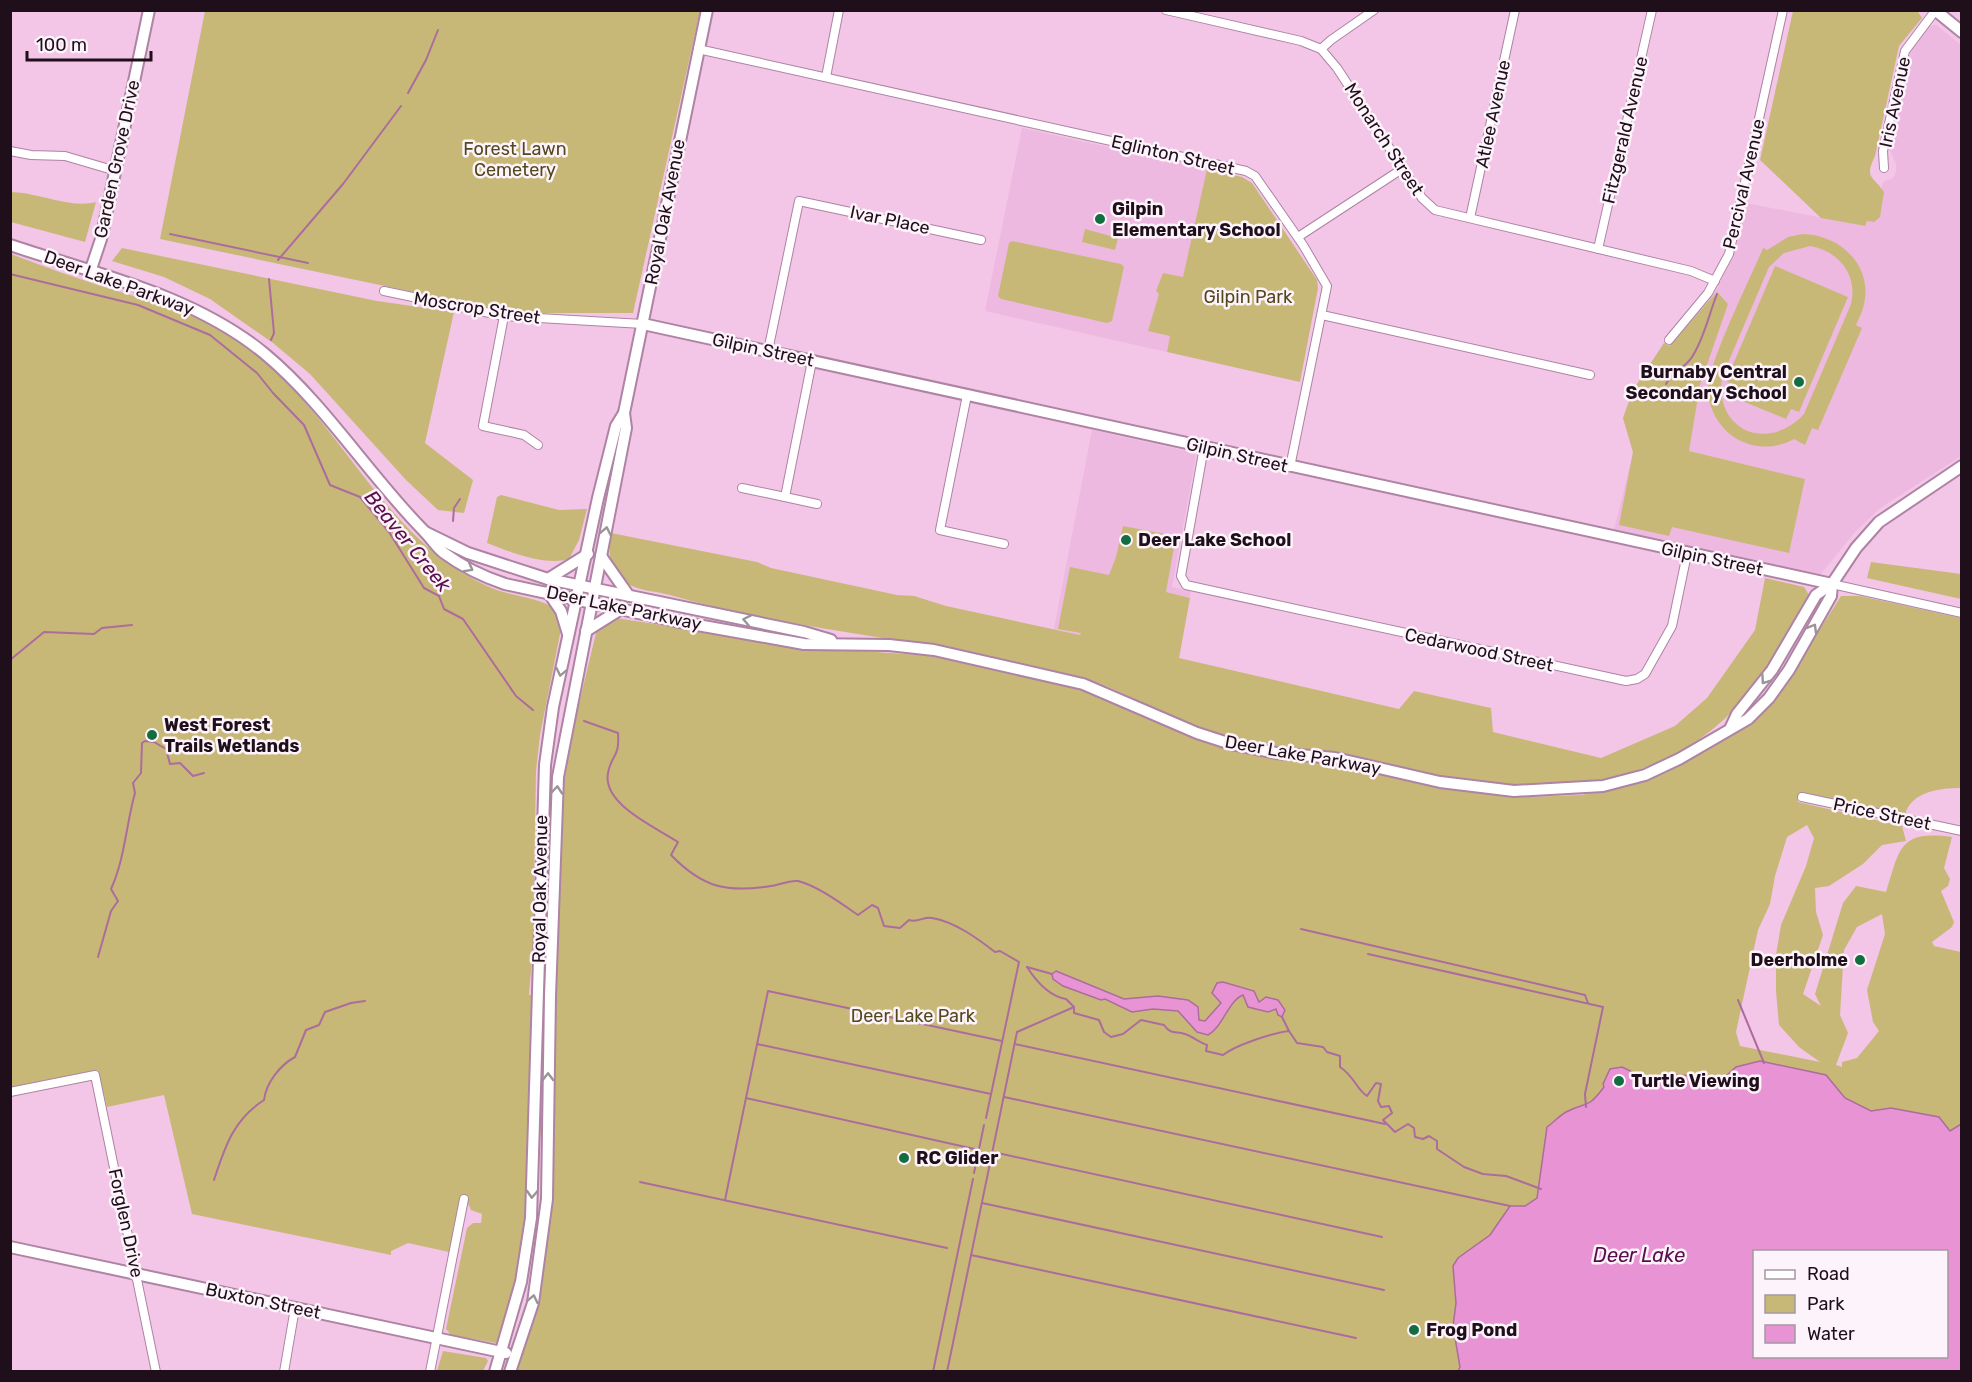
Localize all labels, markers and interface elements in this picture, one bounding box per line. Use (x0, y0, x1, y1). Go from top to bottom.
scale bar (27, 24, 152, 62)
text: 100 m (36, 34, 87, 56)
street label: Fitzgerald Avenue (1597, 54, 1653, 206)
street label: Iris Avenue (1875, 55, 1915, 149)
street label: Atlee Avenue (1471, 58, 1515, 170)
street label: Garden Grove Drive (89, 78, 145, 240)
street label: Monarch Street (1340, 79, 1428, 199)
street label: Percival Avenue (1718, 117, 1770, 251)
street label: Eglinton Street (1109, 130, 1237, 180)
street label: Royal Oak Avenue (640, 137, 690, 287)
park label: Forest Lawn Cemetery (463, 138, 567, 181)
place label: Gilpin Elementary School (1112, 198, 1281, 241)
street label: Ivar Place (848, 201, 932, 239)
marker: Gilpin Elementary School (1093, 212, 1107, 226)
street label: Deer Lake Parkway (41, 246, 197, 320)
park label: Gilpin Park (1204, 286, 1293, 308)
street label: Moscrop Street (412, 287, 542, 329)
street label: Gilpin Street (710, 328, 816, 372)
place label: Burnaby Central Secondary School (1626, 361, 1787, 404)
marker: Burnaby Central Secondary School (1792, 375, 1806, 389)
street label: Gilpin Street (1184, 433, 1290, 477)
water label: Beaver Creek (360, 485, 457, 597)
one-way arrow (599, 527, 612, 537)
place label: Deer Lake School (1138, 529, 1291, 551)
marker: Deer Lake School (1119, 533, 1133, 547)
street label: Gilpin Street (1659, 537, 1765, 581)
one-way arrow (463, 561, 473, 572)
street label: Deer Lake Parkway (544, 581, 704, 635)
one-way arrow (742, 614, 752, 627)
street label: Cedarwood Street (1403, 623, 1555, 677)
one-way arrow (1806, 624, 1817, 634)
one-way arrow (555, 666, 568, 676)
one-way arrow (1761, 673, 1772, 684)
place label: West Forest Trails Wetlands (164, 714, 299, 757)
marker: West Forest Trails Wetlands (145, 728, 159, 742)
street label: Deer Lake Parkway (1223, 730, 1383, 780)
one-way arrow (550, 786, 563, 795)
street label: Price Street (1831, 793, 1933, 835)
street label: Royal Oak Avenue (528, 815, 552, 963)
place label: Deerholme (1751, 949, 1848, 971)
marker: Deerholme (1853, 953, 1867, 967)
park label: Deer Lake Park (851, 1005, 976, 1027)
place label: Turtle Viewing (1631, 1070, 1760, 1092)
one-way arrow (542, 1073, 554, 1082)
marker: Turtle Viewing (1612, 1074, 1626, 1088)
place label: RC Glider (916, 1147, 998, 1169)
marker: RC Glider (897, 1151, 911, 1165)
street label: Forglen Drive (104, 1166, 148, 1280)
one-way arrow (526, 1189, 539, 1198)
water label: Deer Lake (1593, 1243, 1685, 1267)
legend (1753, 1250, 1948, 1358)
text: Road (1807, 1263, 1850, 1285)
street label: Buxton Street (203, 1278, 323, 1324)
text: Park (1807, 1293, 1845, 1315)
one-way arrow (526, 1294, 539, 1304)
place label: Frog Pond (1426, 1319, 1517, 1341)
marker: Frog Pond (1407, 1323, 1421, 1337)
text: Water (1807, 1323, 1855, 1345)

